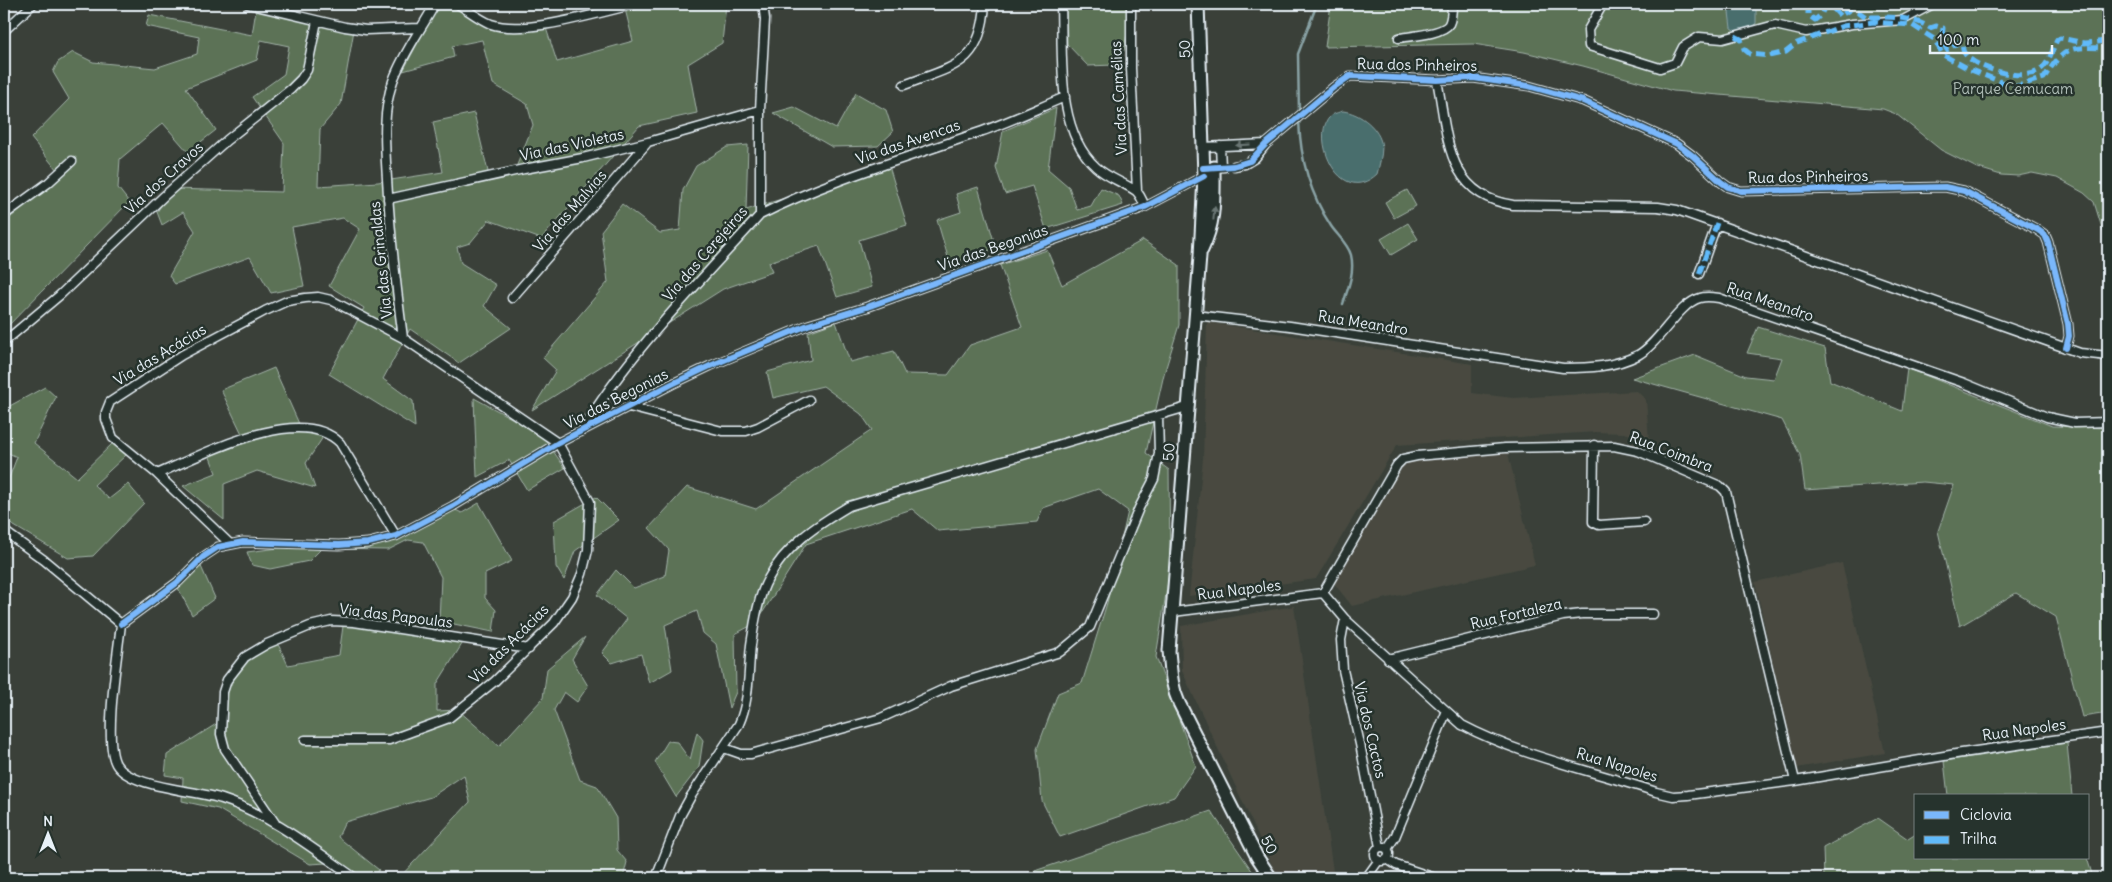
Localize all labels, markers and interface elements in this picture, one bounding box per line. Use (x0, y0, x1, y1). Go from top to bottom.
scale bar (1930, 22, 2052, 54)
text: 100 m (1937, 30, 1979, 49)
street label: 50 (1175, 39, 1194, 59)
street label: Via das Camélias (1106, 40, 1131, 156)
street label: Rua dos Pinheiros (1357, 54, 1477, 75)
park label: Parque Cemucam (1953, 79, 2073, 98)
street label: Via das Avencas (853, 115, 963, 168)
street label: Via das Violetas (518, 124, 626, 165)
street label: Via dos Cravos (120, 137, 207, 218)
one-way arrow (1235, 142, 1251, 150)
street label: Via das Malvias (529, 166, 611, 256)
street label: Rua dos Pinheiros (1748, 166, 1868, 187)
street label: Via das Grinaldas (365, 200, 396, 320)
street label: Via das Cerejeiras (658, 202, 751, 305)
one-way arrow (1210, 205, 1218, 221)
street label: Via das Begonias (935, 220, 1050, 275)
street label: Rua Meandro (1724, 278, 1816, 325)
street label: Rua Meandro (1317, 306, 1409, 339)
street label: Via das Acácias (110, 319, 210, 390)
street label: Via das Begonias (560, 364, 671, 433)
street label: Rua Coimbra (1627, 427, 1716, 476)
street label: 50 (1158, 442, 1179, 462)
street label: Rua Napoles (1196, 575, 1282, 604)
street label: Rua Fortaleza (1468, 594, 1564, 633)
street label: Via das Papoulas (338, 599, 454, 632)
street label: Via das Acácias (465, 600, 552, 687)
street label: Via dos Cactos (1350, 680, 1391, 780)
street label: Rua Napoles (1981, 714, 2067, 745)
street label: Rua Napoles (1574, 743, 1660, 786)
legend (1914, 794, 2090, 860)
text: Ciclovia (1960, 805, 2012, 824)
north arrow (22, 810, 72, 860)
text: N (43, 812, 53, 830)
text: Trilha (1960, 829, 1997, 848)
street label: 50 (1257, 832, 1282, 857)

